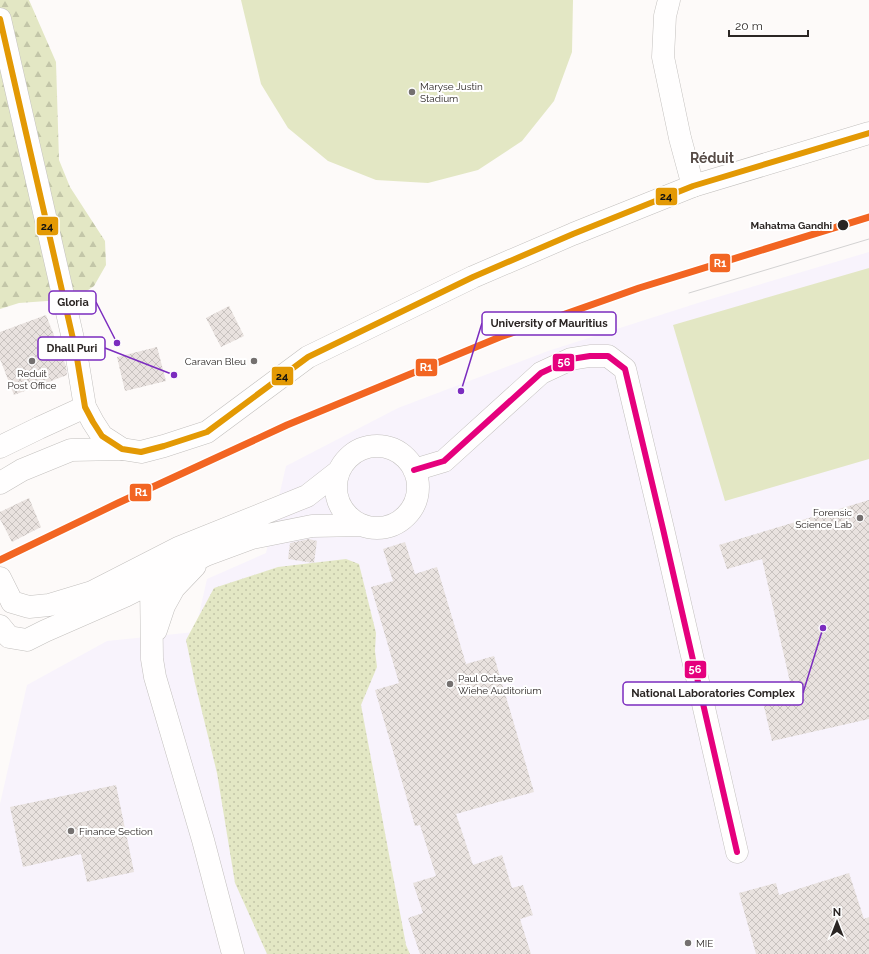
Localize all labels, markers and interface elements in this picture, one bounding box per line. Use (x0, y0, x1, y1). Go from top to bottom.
scale bar (729, 12, 808, 38)
text: 20 m (735, 19, 763, 33)
place label: Maryse Justin Stadium (420, 81, 483, 104)
marker: Maryse Justin Stadium (407, 87, 417, 97)
district label: Réduit (690, 150, 735, 166)
line badge: 24 (655, 187, 678, 206)
text: 24 (660, 190, 672, 203)
line badge: 24 (36, 216, 59, 236)
marker: Mahatma Gandhi (836, 218, 850, 232)
text: 24 (41, 220, 53, 233)
place label: Mahatma Gandhi (751, 220, 832, 231)
line badge: R1 (709, 253, 731, 273)
text: R1 (714, 257, 727, 270)
callout: Gloria (49, 291, 96, 314)
text: Gloria (57, 296, 89, 309)
callout: University of Mauritius (482, 312, 616, 335)
text: University of Mauritius (490, 317, 608, 330)
callout: Dhall Puri (38, 337, 105, 360)
text: Dhall Puri (47, 342, 98, 355)
line badge: 56 (552, 353, 575, 372)
marker: Reduit Post Office (27, 356, 37, 366)
place label: Caravan Bleu (185, 356, 246, 367)
marker: Caravan Bleu (249, 356, 259, 366)
text: 56 (558, 356, 571, 369)
line badge: R1 (415, 358, 438, 377)
text: R1 (420, 361, 433, 374)
line badge: 24 (271, 366, 294, 386)
place label: Reduit Post Office (8, 368, 57, 391)
text: 24 (276, 370, 288, 383)
line badge: R1 (129, 483, 152, 502)
text: R1 (135, 486, 148, 499)
place label: Forensic Science Lab (795, 507, 852, 530)
marker: Forensic Science Lab (855, 513, 865, 523)
line badge: 56 (684, 660, 707, 679)
text: 56 (689, 663, 702, 676)
place label: Paul Octave Wiehe Auditorium (458, 673, 541, 696)
marker: Paul Octave Wiehe Auditorium (445, 679, 455, 689)
callout: National Laboratories Complex (623, 682, 803, 705)
text: National Laboratories Complex (631, 687, 795, 700)
marker: Finance Section (66, 826, 76, 836)
place label: Finance Section (79, 826, 153, 837)
north arrow (817, 902, 857, 942)
text: N (833, 906, 841, 919)
marker: MIE (683, 938, 693, 948)
place label: MIE (696, 938, 713, 949)

